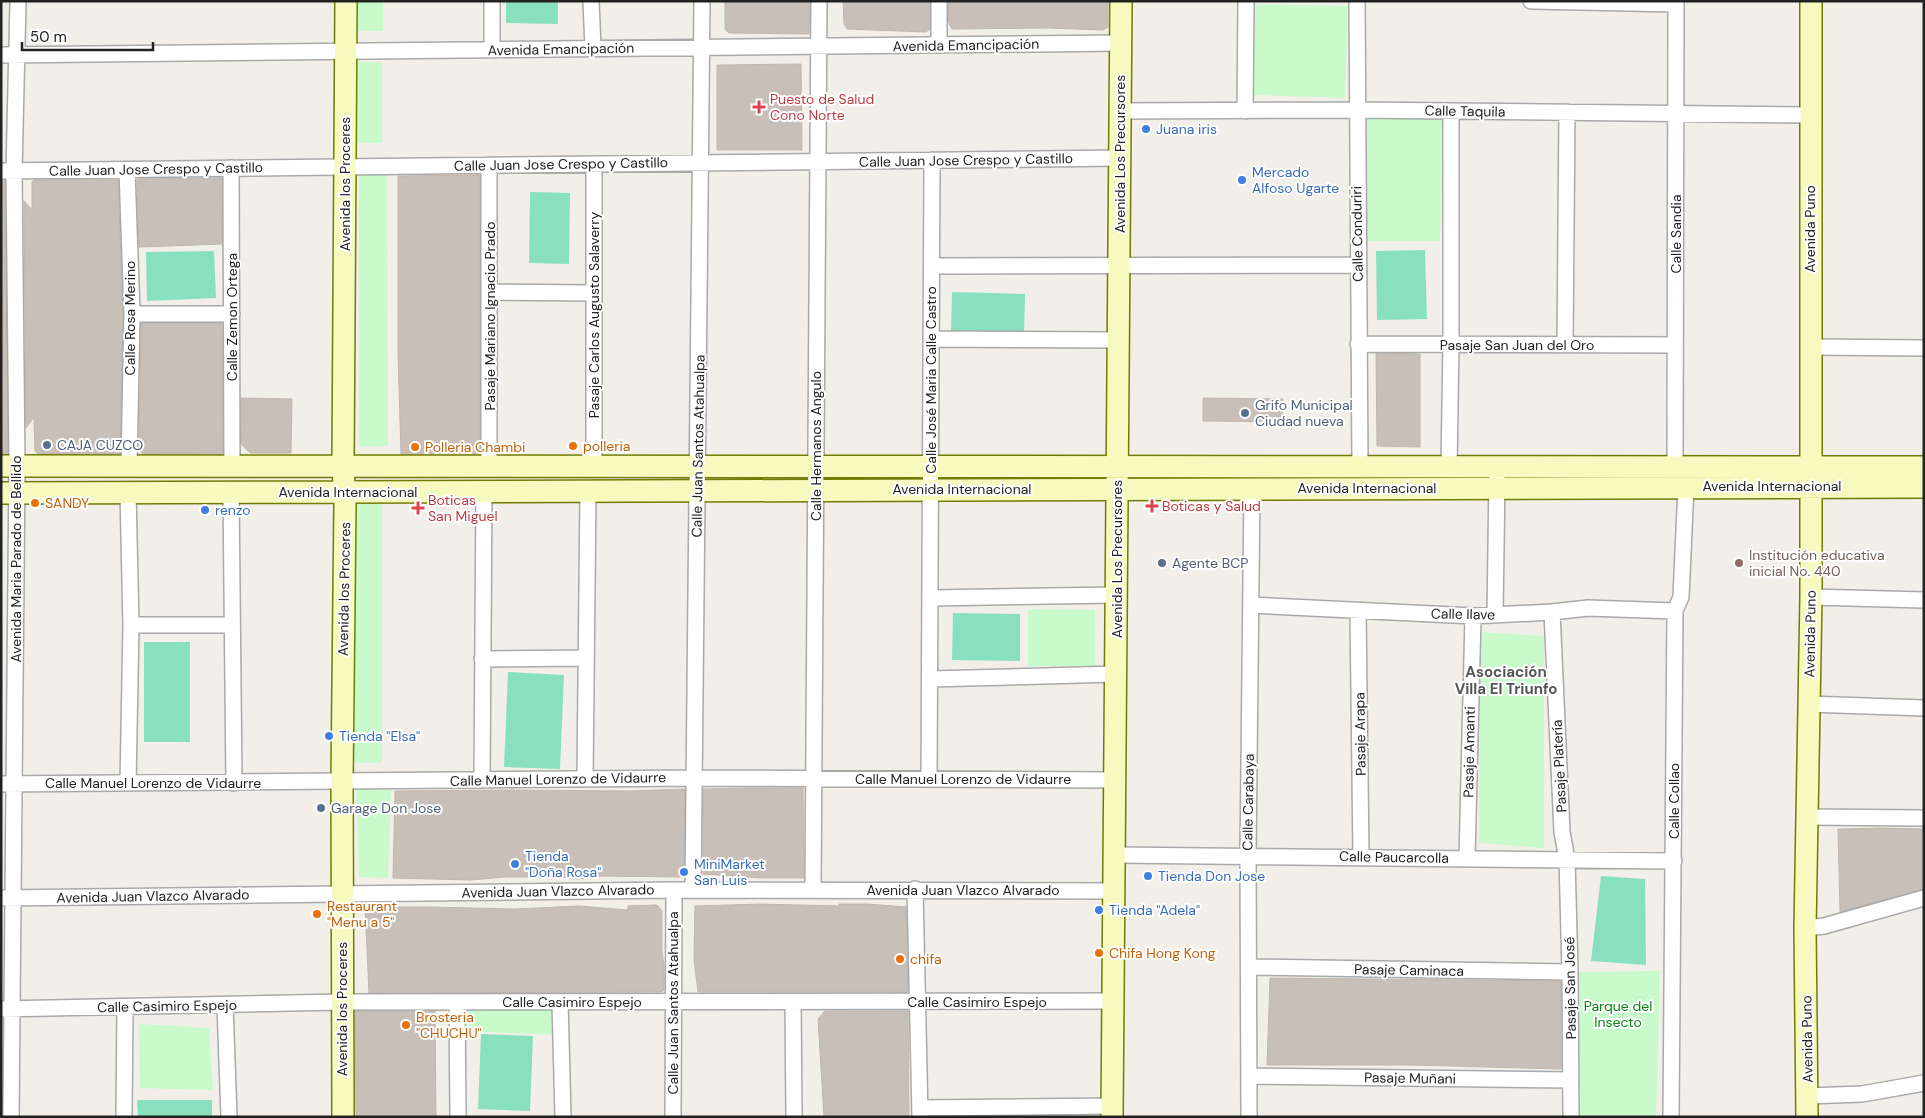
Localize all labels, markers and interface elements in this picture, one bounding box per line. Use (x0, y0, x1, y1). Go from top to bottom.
scale bar (22, 20, 154, 52)
text: 50 m (30, 27, 67, 47)
street label: Avenida Emancipación (893, 35, 1039, 55)
street label: Avenida Emancipación (488, 39, 634, 59)
street label: Avenida Los Precursores (1111, 75, 1129, 233)
place label: Puesto de Salud Cono Norte (770, 90, 874, 124)
marker: Puesto de Salud Cono Norte (752, 100, 766, 114)
street label: Calle Taquila (1424, 101, 1506, 121)
street label: Avenida los Proceres (336, 117, 354, 251)
place label: Juana iris (1156, 120, 1217, 138)
marker: Juana iris (1140, 123, 1152, 135)
street label: Calle Juan Jose Crespo y Castillo (859, 149, 1073, 171)
street label: Calle Juan Jose Crespo y Castillo (454, 153, 668, 175)
street label: Calle Juan Jose Crespo y Castillo (49, 158, 263, 180)
place label: Mercado Alfoso Ugarte (1252, 163, 1339, 197)
marker: Mercado Alfoso Ugarte (1236, 174, 1248, 186)
street label: Avenida Puno (1801, 185, 1819, 273)
street label: Calle Conduriri (1347, 186, 1367, 282)
street label: Calle Sandia (1667, 194, 1685, 274)
street label: Pasaje Carlos Augusto Salaverry (585, 212, 603, 418)
street label: Pasaje Mariano Ignacio Prado (481, 222, 499, 410)
street label: Calle Zemon Ortega (223, 253, 241, 381)
street label: Calle Rosa Merino (121, 261, 139, 375)
street label: Calle José Maria Calle Castro (922, 286, 940, 474)
street label: Pasaje San Juan del Oro (1440, 336, 1594, 354)
street label: Calle Juan Santos Atahualpa (687, 354, 709, 538)
street label: Calle Hermanos Angulo (807, 371, 825, 521)
place label: Grifo Municipal Ciudad nueva (1255, 396, 1353, 430)
marker: Grifo Municipal Ciudad nueva (1239, 407, 1251, 419)
place label: CAJA CUZCO (57, 436, 143, 454)
place label: polleria (583, 437, 630, 455)
place label: Polleria Chambi (425, 438, 525, 456)
marker: CAJA CUZCO (41, 439, 53, 451)
marker: polleria (567, 440, 579, 452)
marker: Polleria Chambi (409, 441, 421, 453)
street label: Avenida Maria Parado de Bellido (7, 456, 25, 662)
street label: Avenida Internacional (1703, 477, 1841, 495)
street label: Avenida Internacional (1298, 479, 1436, 497)
street label: Avenida Internacional (893, 480, 1031, 498)
street label: Avenida Los Precursores (1108, 480, 1126, 638)
street label: Avenida Internacional (279, 483, 417, 501)
place label: Boticas San Miguel (428, 491, 498, 525)
place label: SANDY (45, 494, 89, 512)
marker: SANDY (29, 497, 41, 509)
place label: Boticas y Salud (1162, 497, 1261, 515)
marker: Boticas y Salud (1146, 500, 1158, 512)
place label: renzo (215, 501, 251, 519)
marker: Boticas San Miguel (412, 502, 424, 514)
marker: renzo (199, 504, 211, 516)
street label: Avenida los Proceres (334, 522, 354, 656)
place label: Institución educativa inicial No. 440 (1749, 546, 1885, 580)
place label: Agente BCP (1172, 554, 1248, 572)
marker: Agente BCP (1156, 557, 1168, 569)
marker: Institución educativa inicial No. 440 (1733, 557, 1745, 569)
street label: Avenida Puno (1800, 590, 1820, 678)
street label: Calle Ilave (1431, 604, 1495, 624)
district label: Asociación Villa El Triunfo (1455, 662, 1557, 699)
street label: Pasaje Arapa (1350, 692, 1370, 776)
street label: Pasaje Amanti (1459, 706, 1479, 798)
street label: Pasaje Platería (1548, 719, 1570, 813)
place label: Tienda "Elsa" (339, 727, 420, 745)
marker: Tienda "Elsa" (323, 730, 335, 742)
street label: Calle Carabaya (1238, 753, 1258, 851)
street label: Calle Collao (1665, 763, 1683, 839)
street label: Calle Manuel Lorenzo de Vidaurre (450, 768, 666, 790)
street label: Calle Manuel Lorenzo de Vidaurre (855, 770, 1071, 788)
street label: Calle Manuel Lorenzo de Vidaurre (45, 774, 261, 792)
place label: Garage Don Jose (331, 799, 441, 817)
marker: Garage Don Jose (315, 802, 327, 814)
place label: Tienda "Doña Rosa" (525, 847, 601, 881)
street label: Calle Paucarcolla (1339, 847, 1449, 867)
place label: MiniMarket San Luis (694, 855, 765, 889)
marker: Tienda "Doña Rosa" (509, 858, 521, 870)
marker: MiniMarket San Luis (678, 866, 690, 878)
place label: Tienda Don Jose (1158, 867, 1265, 885)
marker: Tienda Don Jose (1142, 870, 1154, 882)
street label: Avenida Juan Vlazco Alvarado (461, 880, 655, 902)
street label: Avenida Juan Vlazco Alvarado (867, 881, 1059, 899)
street label: Avenida Juan Vlazco Alvarado (56, 885, 250, 907)
place label: Restaurant "Menu a 5" (327, 897, 397, 931)
place label: Tienda "Adela" (1109, 901, 1200, 919)
marker: Tienda "Adela" (1093, 904, 1105, 916)
marker: Restaurant "Menu a 5" (311, 908, 323, 920)
street label: Calle Juan Santos Atahualpa (664, 911, 682, 1095)
street label: Pasaje San José (1560, 936, 1580, 1040)
street label: Avenida los Proceres (333, 942, 351, 1076)
place label: Chifa Hong Kong (1109, 944, 1216, 962)
marker: Chifa Hong Kong (1093, 947, 1105, 959)
place label: chifa (910, 950, 942, 968)
marker: chifa (894, 953, 906, 965)
street label: Pasaje Caminaca (1354, 960, 1464, 980)
street label: Calle Casimiro Espejo (502, 993, 642, 1011)
street label: Calle Casimiro Espejo (907, 993, 1047, 1011)
street label: Avenida Puno (1797, 995, 1817, 1083)
street label: Calle Casimiro Espejo (97, 996, 237, 1016)
park label: Parque del Insecto (1584, 997, 1652, 1031)
place label: Brosteria "CHUCHU" (416, 1008, 482, 1042)
marker: Brosteria "CHUCHU" (400, 1019, 412, 1031)
street label: Pasaje Muñani (1364, 1068, 1456, 1088)

